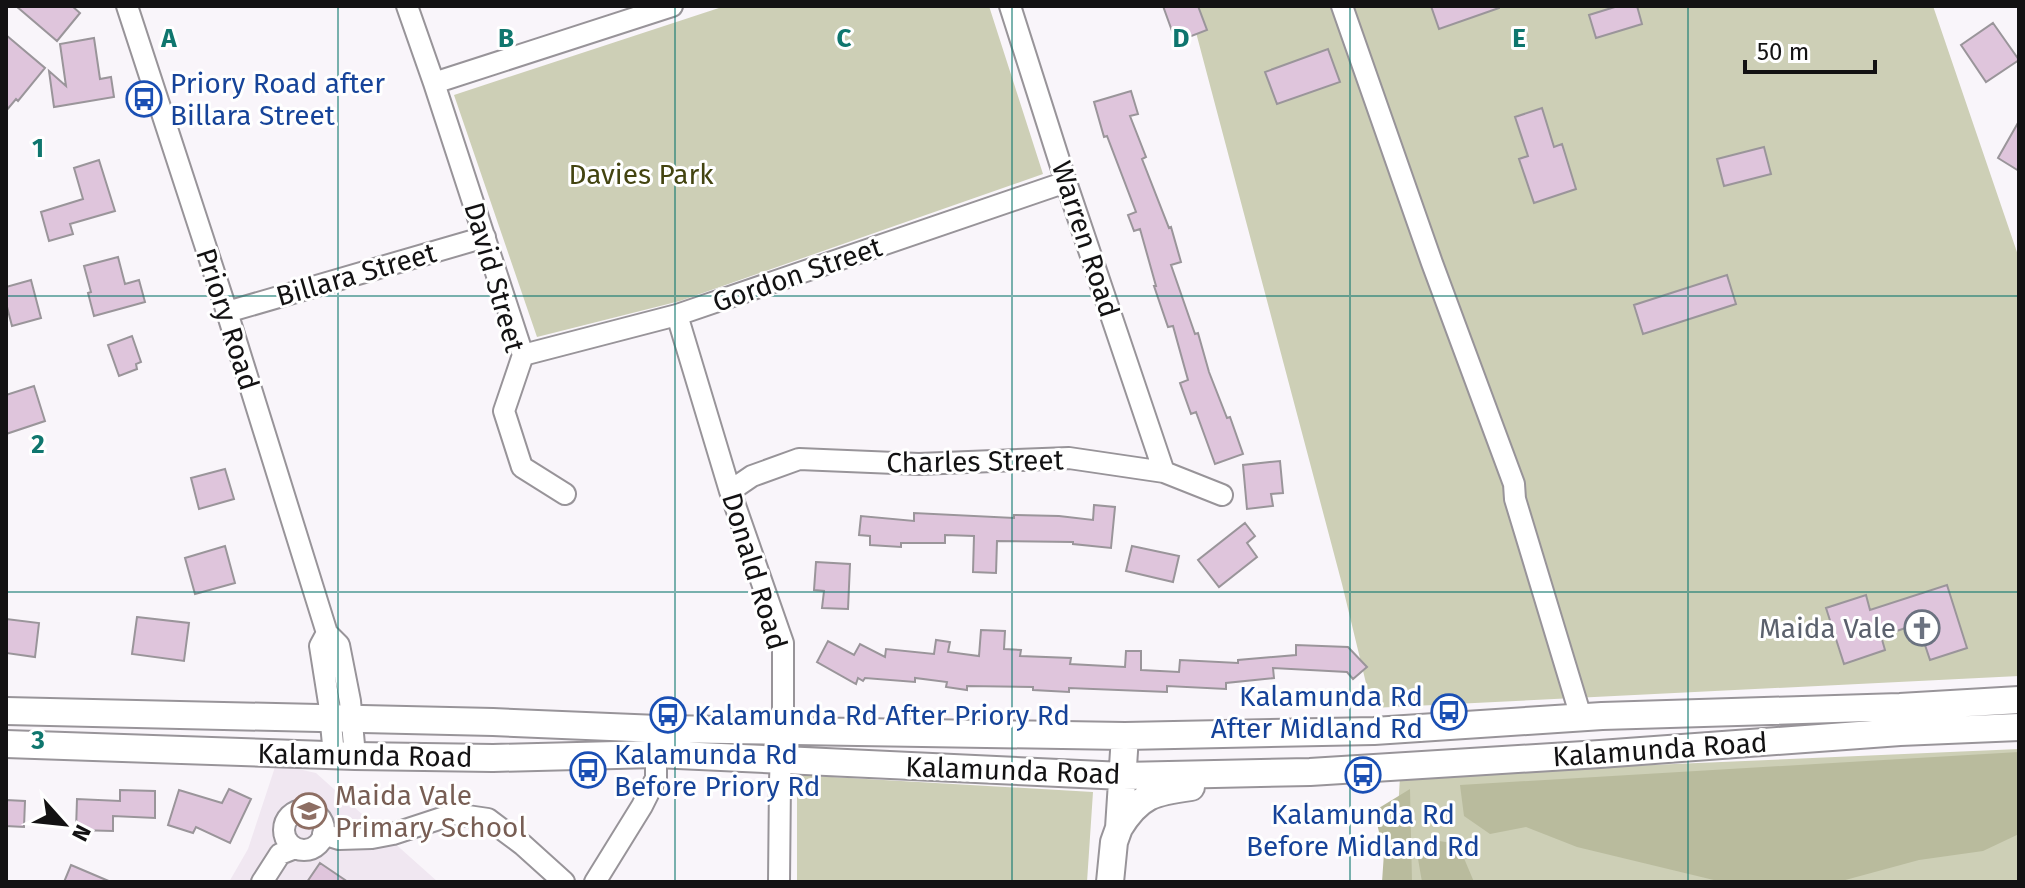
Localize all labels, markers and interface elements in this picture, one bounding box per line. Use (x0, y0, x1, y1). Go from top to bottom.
text: A (160, 23, 177, 54)
text: B (498, 23, 514, 54)
text: C (837, 23, 852, 54)
text: D (1173, 23, 1190, 54)
text: E (1512, 23, 1526, 54)
scale bar (1745, 24, 1875, 74)
text: 50 m (1757, 38, 1809, 66)
place label: Priory Road after Billara Street (170, 67, 385, 132)
bus stop icon: Priory Road after Billara Street (125, 80, 163, 118)
text: 1 (32, 133, 44, 164)
street label: Warren Road (1045, 157, 1126, 321)
park label: Davies Park (568, 158, 714, 191)
street label: David Street (457, 198, 532, 357)
street label: Gordon Street (708, 230, 887, 319)
street label: Billara Street (272, 236, 441, 313)
street label: Priory Road (189, 244, 266, 394)
text: 2 (31, 429, 45, 460)
street label: Charles Street (886, 443, 1065, 480)
street label: Donald Road (715, 489, 794, 654)
church icon: Maida Vale (1903, 609, 1941, 647)
place label: Maida Vale (1759, 612, 1896, 645)
place label: Kalamunda Rd After Midland Rd (1211, 680, 1423, 745)
bus stop icon: Kalamunda Rd After Midland Rd (1430, 693, 1468, 731)
bus stop icon: Kalamunda Rd After Priory Rd (649, 696, 687, 734)
place label: Kalamunda Rd After Priory Rd (694, 699, 1070, 732)
text: 3 (30, 725, 45, 756)
street label: Kalamunda Road (1552, 726, 1769, 773)
street label: Kalamunda Road (257, 737, 473, 774)
place label: Kalamunda Rd Before Priory Rd (614, 738, 820, 803)
street label: Kalamunda Road (905, 750, 1121, 791)
bus stop icon: Kalamunda Rd Before Priory Rd (569, 751, 607, 789)
bus stop icon: Kalamunda Rd Before Midland Rd (1344, 756, 1382, 794)
place label: Maida Vale Primary School (335, 779, 527, 844)
north arrow (24, 784, 104, 864)
school or university icon: Maida Vale Primary School (290, 792, 328, 830)
place label: Kalamunda Rd Before Midland Rd (1246, 798, 1480, 863)
text: N (66, 820, 97, 845)

